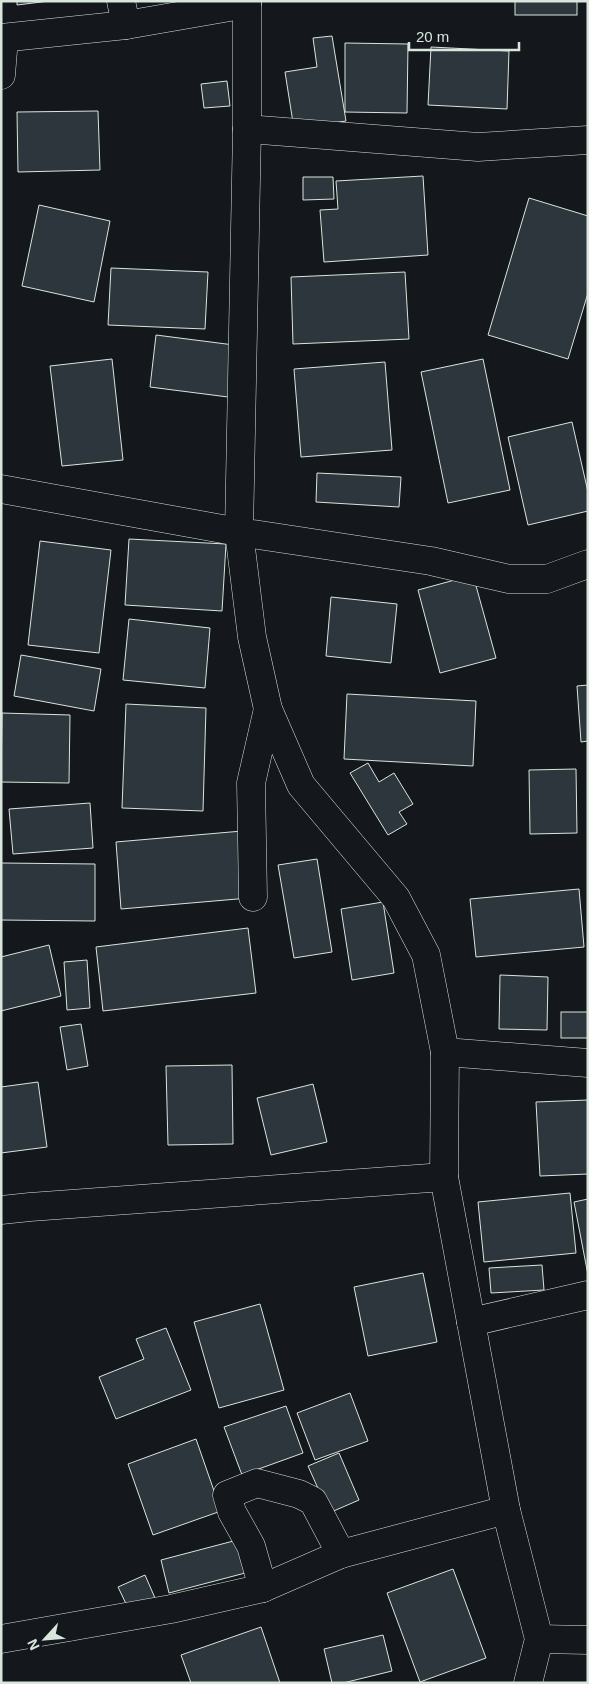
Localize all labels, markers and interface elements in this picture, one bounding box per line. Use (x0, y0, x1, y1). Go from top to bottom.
scale bar (409, 20, 519, 52)
text: 20 m (416, 28, 449, 45)
north arrow (20, 1614, 70, 1664)
text: N (24, 1637, 43, 1653)

